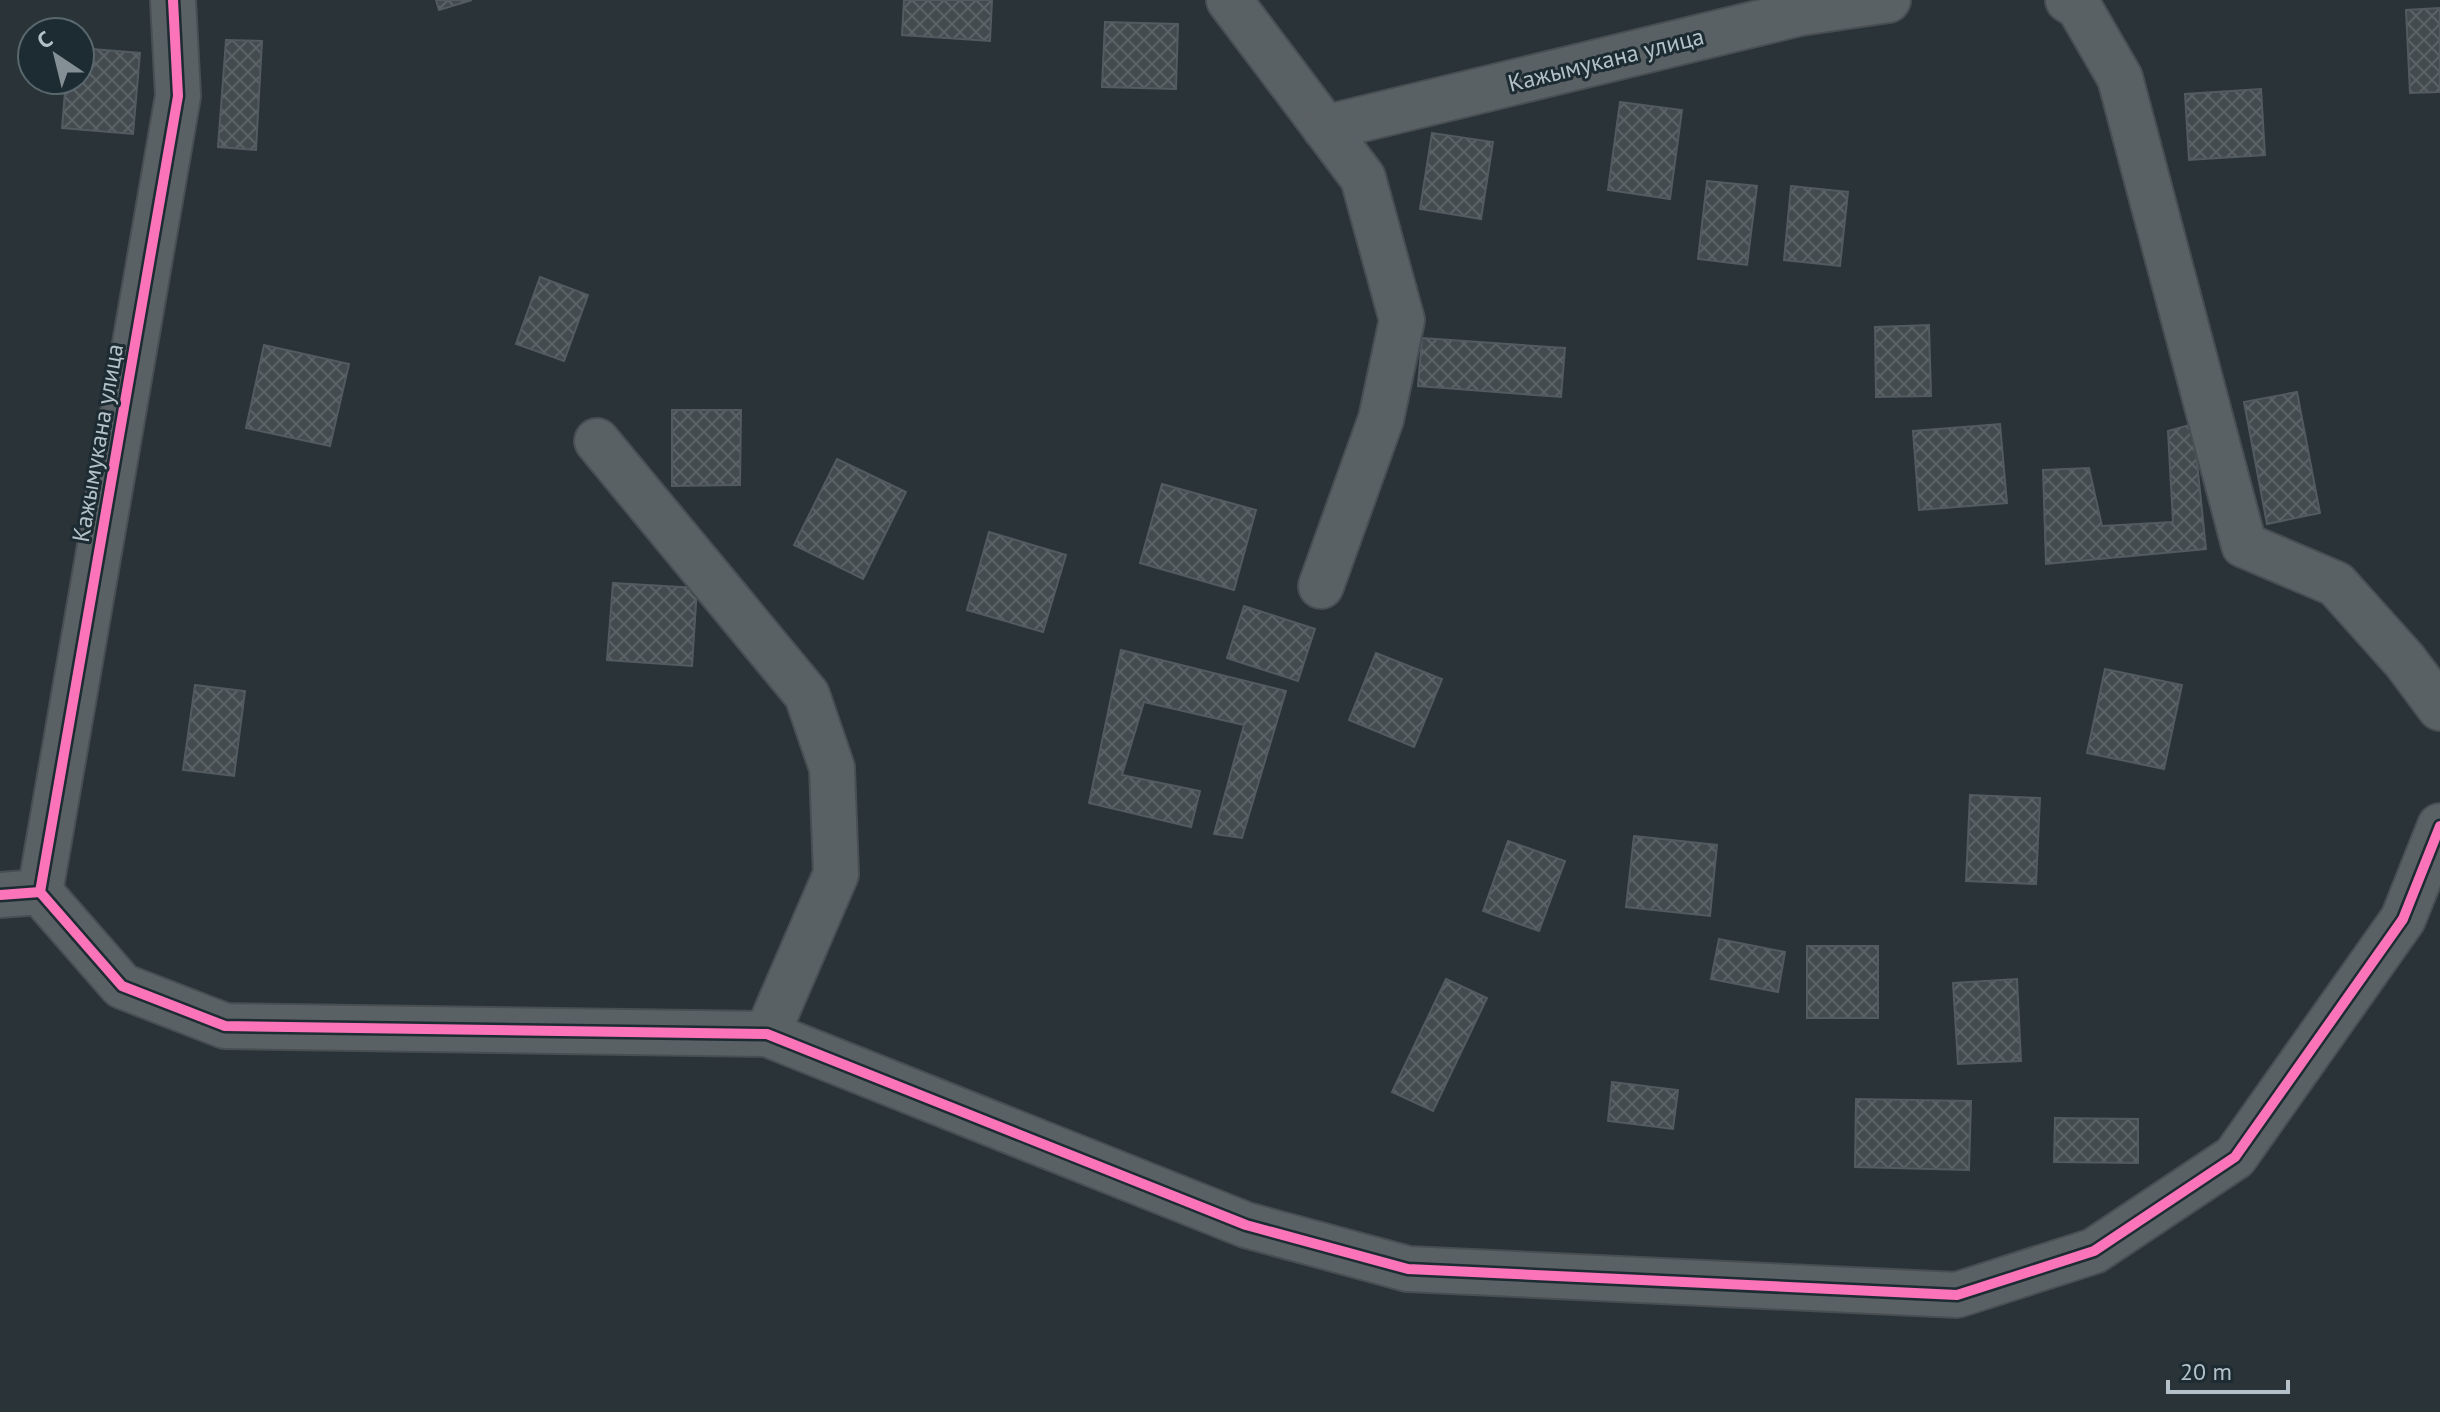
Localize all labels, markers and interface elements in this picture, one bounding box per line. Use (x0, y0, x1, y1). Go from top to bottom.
north arrow (16, 16, 96, 96)
street label: Кажымукана улица (1505, 20, 1707, 99)
text: С (31, 25, 58, 55)
street label: Кажымукана улица (65, 341, 130, 544)
scale bar (2168, 1344, 2288, 1394)
text: 20 m (2180, 1356, 2232, 1387)

